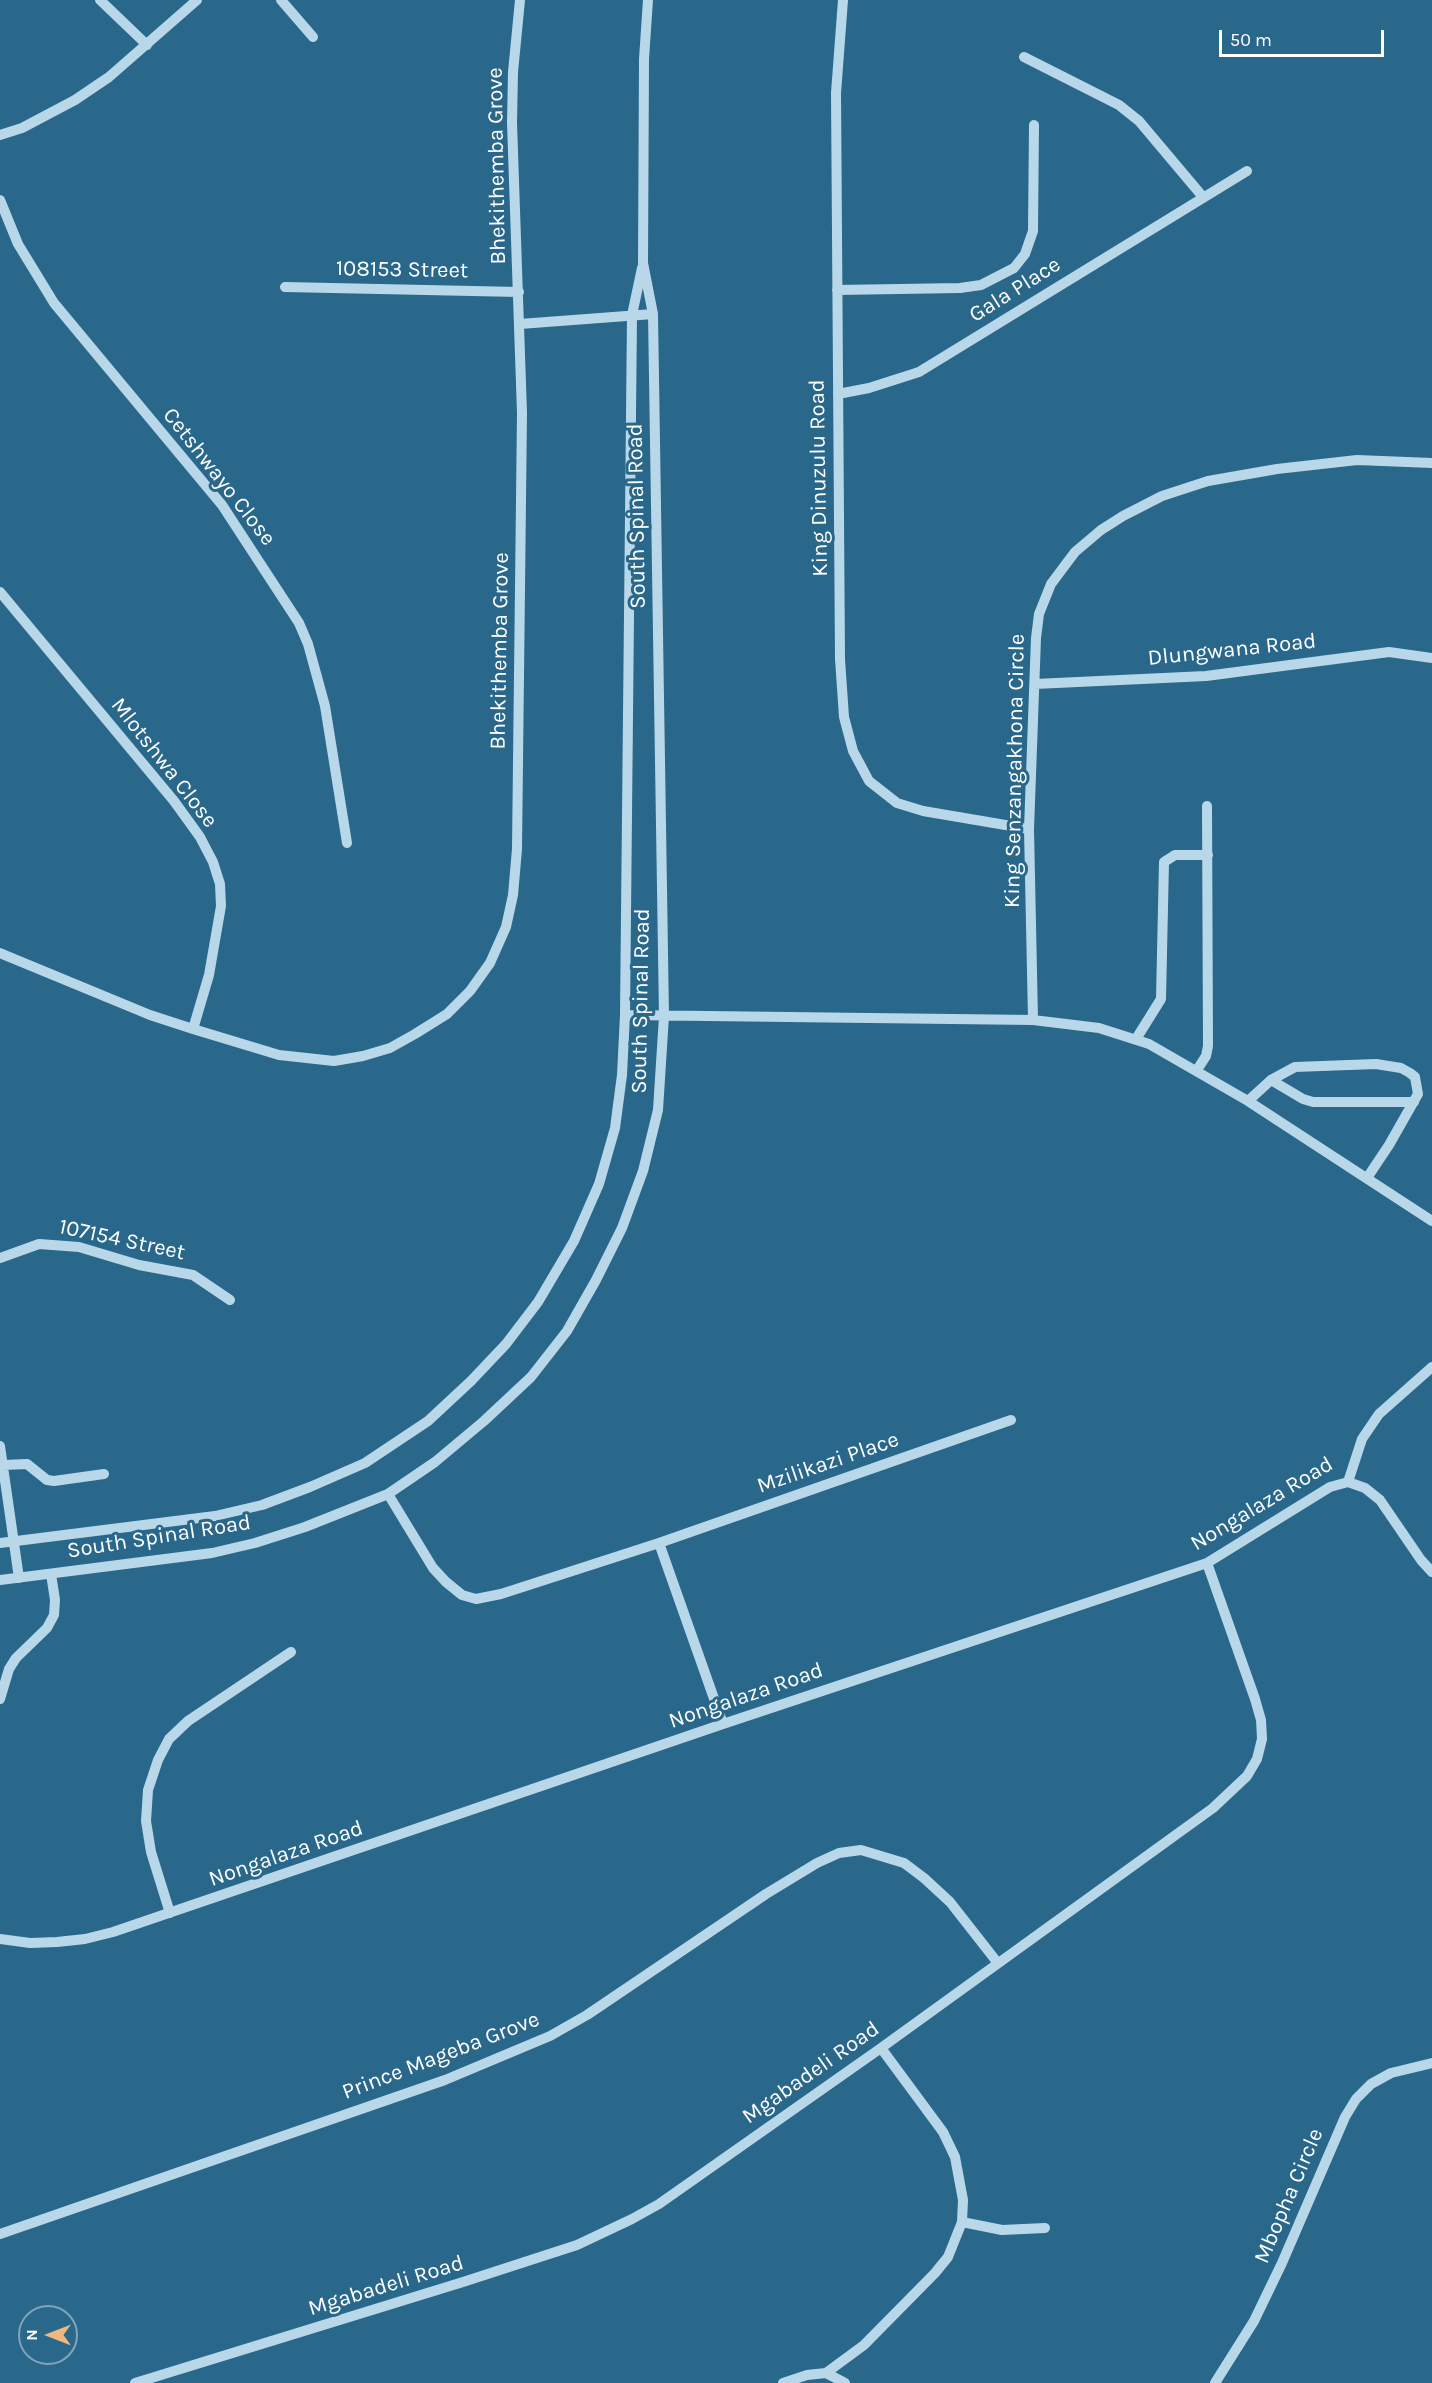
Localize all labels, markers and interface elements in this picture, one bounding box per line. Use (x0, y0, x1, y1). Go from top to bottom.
scale bar (1222, 18, 1387, 56)
text: 50 m (1230, 29, 1272, 51)
street label: Bhekithemba Grove (482, 67, 512, 265)
street label: Gala Place (964, 252, 1066, 328)
street label: 108153 Street (336, 256, 468, 284)
street label: King Dinuzulu Road (804, 379, 834, 577)
street label: Cetshwayo Close (157, 403, 281, 551)
street label: South Spinal Road (622, 423, 652, 609)
street label: Bhekithemba Grove (485, 552, 515, 750)
street label: Dlungwana Road (1147, 628, 1317, 672)
street label: King Senzangakhona Circle (999, 634, 1031, 908)
street label: Mlotshwa Close (105, 693, 223, 833)
street label: South Spinal Road (626, 908, 656, 1094)
street label: 107154 Street (57, 1214, 187, 1266)
street label: Mzilikazi Place (754, 1426, 902, 1500)
street label: Nongalaza Road (1186, 1451, 1338, 1557)
street label: South Spinal Road (65, 1509, 253, 1565)
street label: Nongalaza Road (665, 1657, 827, 1735)
street label: Nongalaza Road (205, 1815, 367, 1893)
street label: Prince Mageba Grove (339, 2006, 543, 2106)
street label: Mgabadeli Road (737, 2016, 885, 2130)
street label: Mbopha Circle (1249, 2125, 1329, 2267)
street label: Mgabadeli Road (305, 2250, 467, 2322)
north arrow (18, 2305, 78, 2365)
text: N (22, 2329, 41, 2341)

